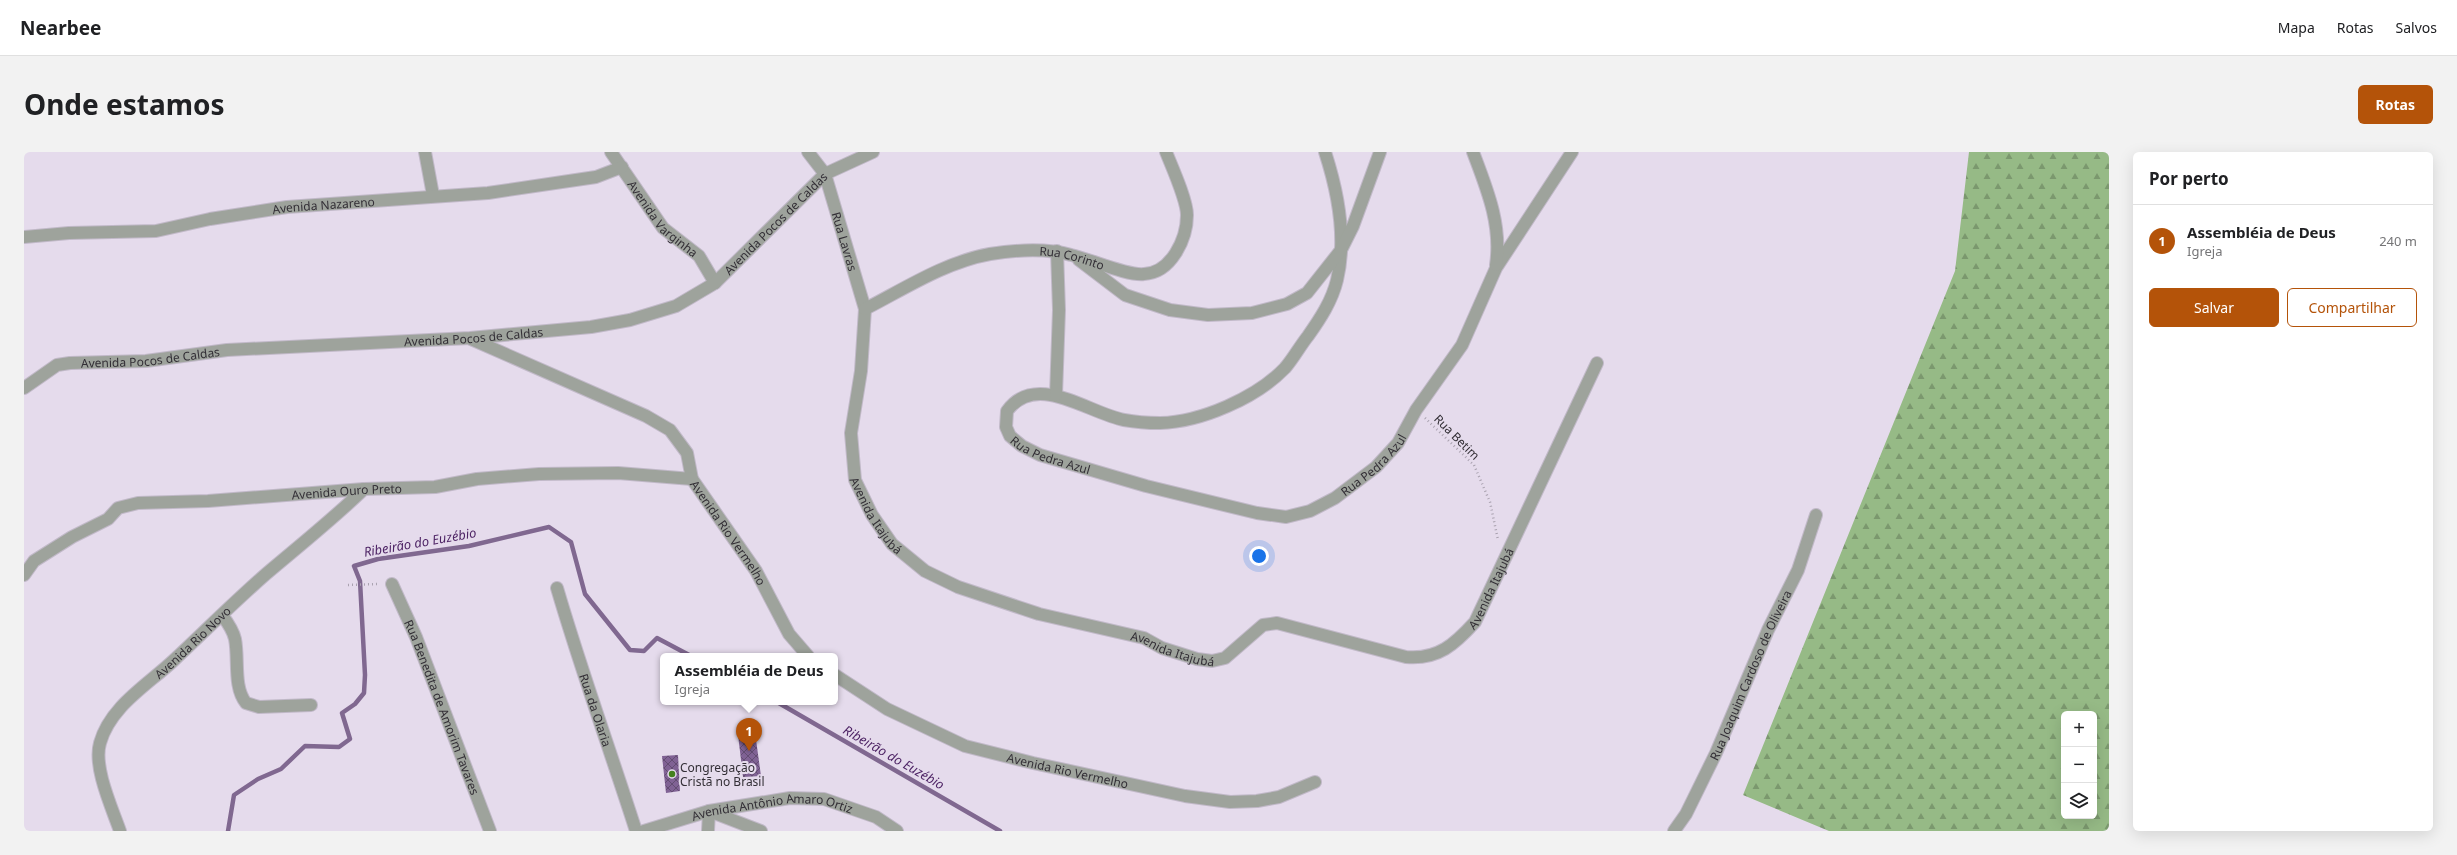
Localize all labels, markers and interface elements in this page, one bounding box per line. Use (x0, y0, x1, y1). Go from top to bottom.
text: Nearbee (20, 15, 101, 41)
text: Mapa (2278, 18, 2315, 37)
text: Rotas (2337, 18, 2374, 37)
text: Salvos (2396, 18, 2437, 37)
text: Onde estamos (24, 85, 225, 123)
button: Rotas (2358, 85, 2433, 124)
text: Por perto (2149, 167, 2229, 190)
street label: Avenida Pocos de Caldas (720, 168, 831, 278)
street label: Avenida Varginha (624, 177, 702, 261)
street label: Avenida Nazareno (271, 192, 375, 218)
street label: Rua Lavras (828, 210, 862, 273)
text: Assembléia de Deus (2187, 222, 2336, 242)
text: 1 (2158, 232, 2166, 250)
text: 240 m (2379, 232, 2417, 250)
street label: Rua Corinto (1039, 242, 1107, 273)
text: Igreja (2187, 242, 2223, 260)
button: Salvar (2149, 288, 2279, 327)
button: Compartilhar (2287, 288, 2417, 327)
street label: Avenida Pocos de Caldas (404, 323, 544, 350)
street label: Avenida Pocos de Caldas (81, 343, 221, 371)
street label: Rua Betim (1431, 411, 1483, 463)
street label: Rua Pedra Azul (1337, 431, 1410, 500)
street label: Rua Pedra Azul (1007, 432, 1092, 478)
street label: Avenida Itajubá (846, 474, 906, 558)
street label: Avenida Rio Vermelho (687, 477, 770, 588)
street label: Avenida Ouro Preto (291, 479, 402, 503)
water label: Ribeirão do Euzébio (362, 523, 478, 561)
street label: Avenida Itajubá (1464, 545, 1517, 633)
your location (1249, 546, 1269, 566)
street label: Rua Joaquim Cardoso de Oliveira (1705, 587, 1795, 763)
street label: Avenida Rio Novo (151, 602, 234, 682)
street label: Rua Benedita de Amorim Tavares (401, 617, 484, 797)
street label: Avenida Itajubá (1129, 627, 1216, 670)
popup (660, 653, 838, 705)
text: Assembléia de Deus (675, 660, 823, 680)
street label: Rua da Olaria (576, 671, 616, 749)
text: Igreja (675, 680, 710, 698)
map controls (2061, 711, 2097, 819)
button: + (2061, 711, 2097, 747)
pin: 1 (736, 718, 762, 751)
water label: Ribeirão do Euzébio (840, 721, 948, 793)
button: − (2061, 747, 2097, 783)
street label: Avenida Rio Vermelho (1005, 748, 1130, 792)
place label: Congregação Cristã no Brasil (680, 759, 765, 790)
marker: Congregação Cristã no Brasil (667, 769, 677, 779)
button: layers (2061, 783, 2097, 819)
street label: Avenida Antônio Amaro Ortiz (689, 789, 855, 824)

